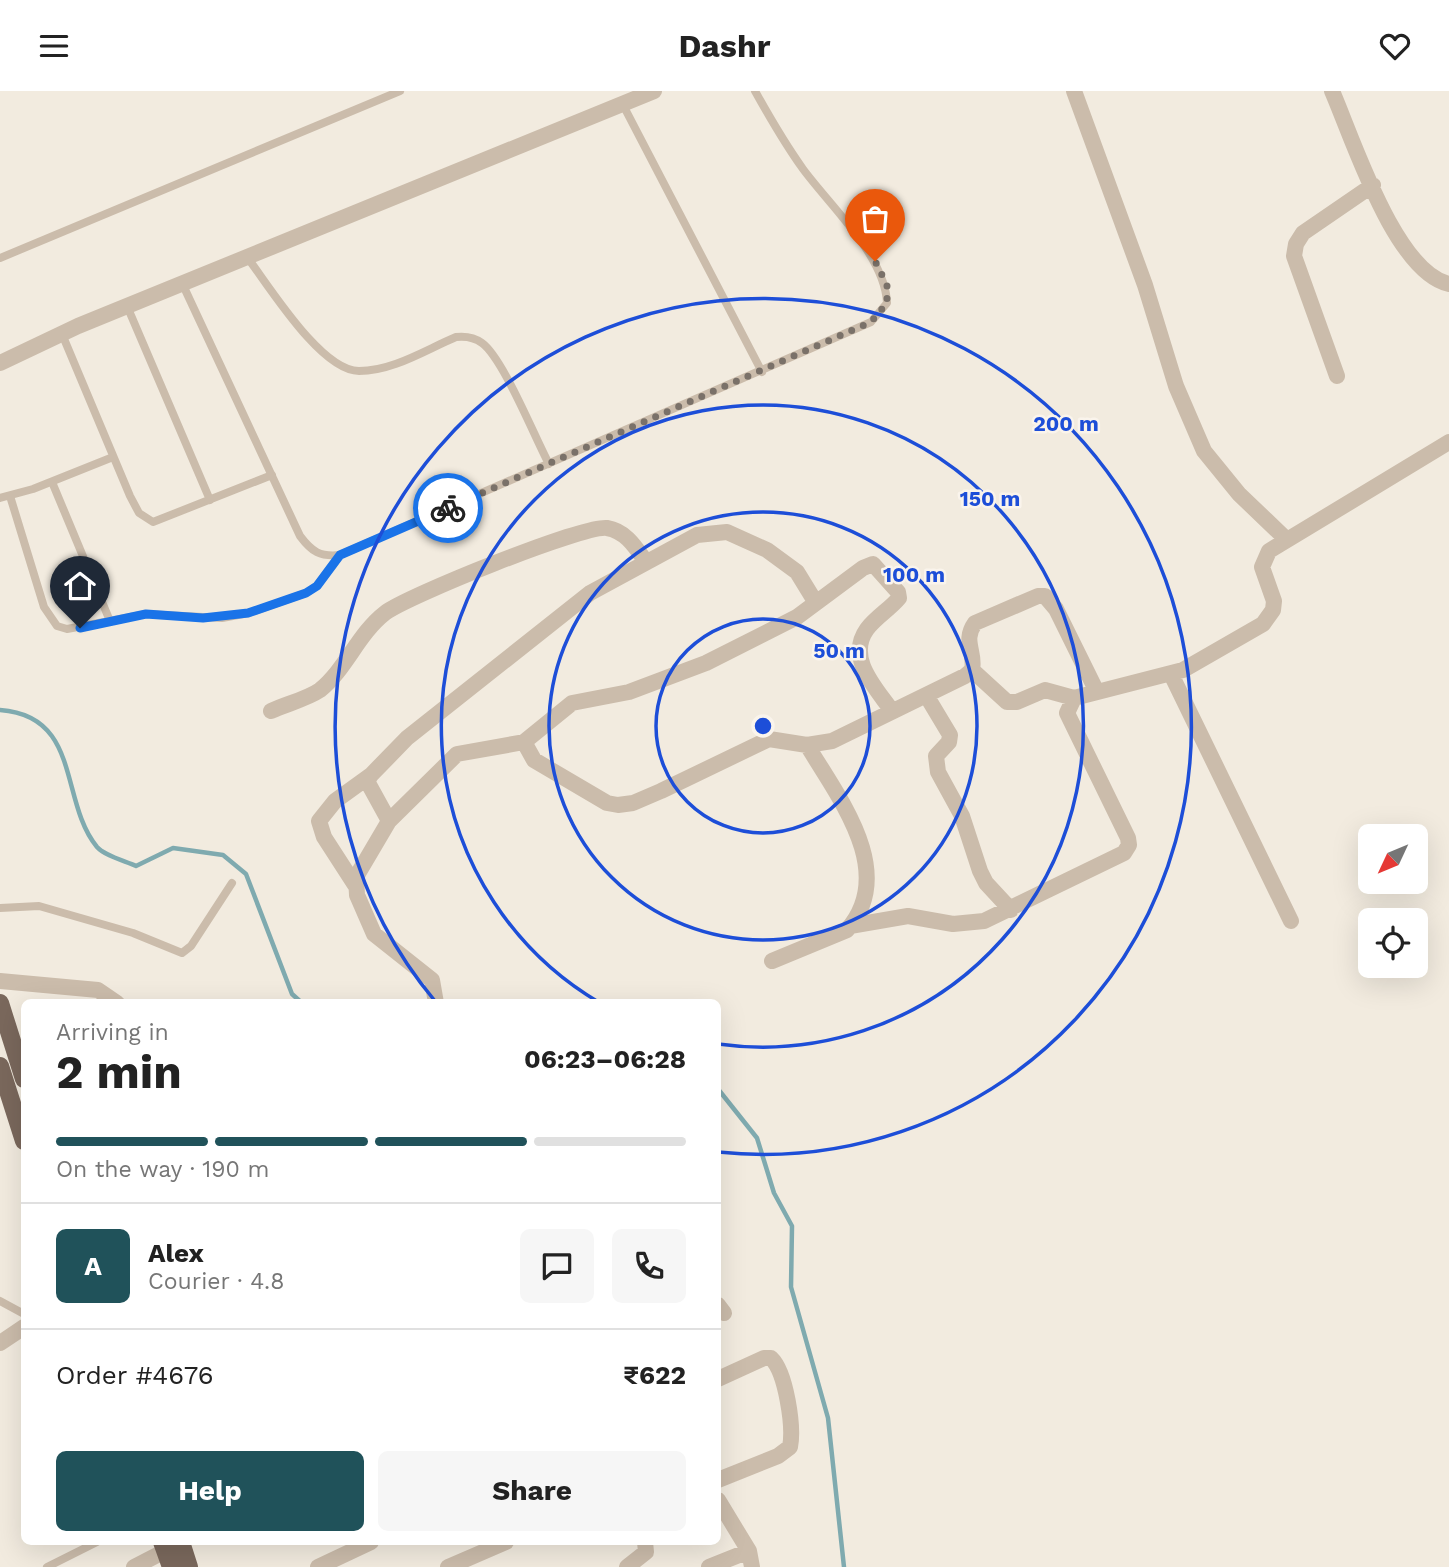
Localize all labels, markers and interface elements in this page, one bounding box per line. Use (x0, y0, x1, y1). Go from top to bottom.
icon: menu (35, 27, 73, 65)
text: Dashr (679, 27, 770, 65)
icon: heart (1376, 27, 1414, 65)
pin (845, 189, 905, 261)
icon: bag (856, 200, 894, 238)
text: 200 m (1033, 411, 1099, 436)
courier (413, 473, 483, 543)
text: 150 m (960, 486, 1020, 511)
icon: bike (429, 489, 467, 527)
pin (50, 556, 110, 628)
text: 100 m (883, 562, 945, 587)
icon: home (61, 567, 99, 605)
text: 50 m (813, 638, 865, 663)
centre of rings (751, 714, 775, 738)
north arrow (1358, 824, 1428, 894)
map controls (1358, 824, 1428, 978)
button: locate (1358, 908, 1428, 978)
text: Arriving in (56, 1019, 169, 1046)
text: 06:23–06:28 (524, 1044, 686, 1074)
text: 2 min (56, 1045, 182, 1099)
text: On the way · 190 m (56, 1156, 269, 1183)
button: chat (520, 1229, 594, 1303)
button: phone (612, 1229, 686, 1303)
text: Alex (148, 1238, 204, 1268)
text: A (84, 1251, 102, 1281)
text: Courier · 4.8 (148, 1268, 284, 1295)
text: Order #4676 (56, 1360, 214, 1390)
text: ₹622 (623, 1360, 686, 1390)
button: Help (56, 1451, 364, 1531)
button: Share (378, 1451, 686, 1531)

